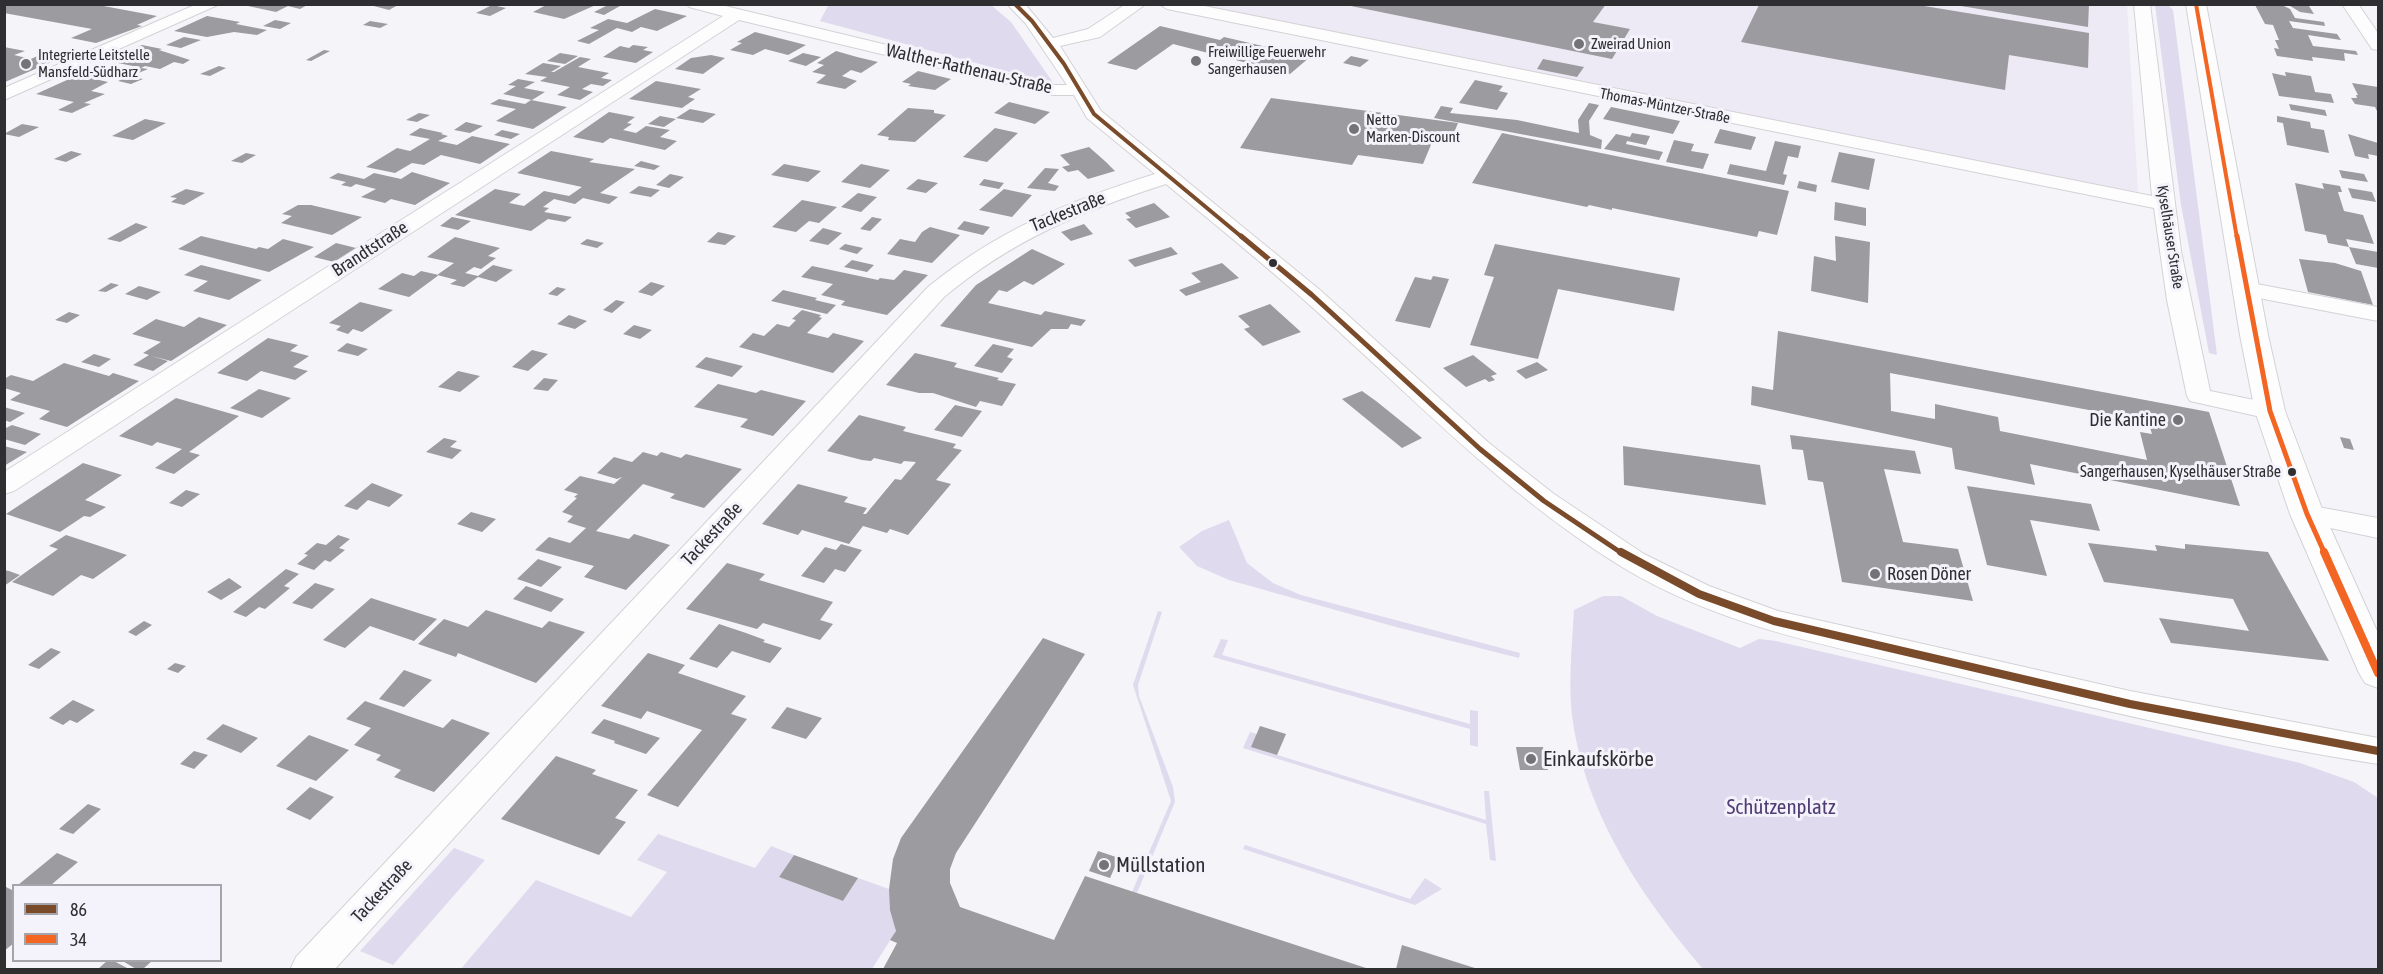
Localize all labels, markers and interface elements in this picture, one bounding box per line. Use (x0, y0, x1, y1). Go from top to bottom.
place label: Zweirad Union (1591, 35, 1671, 53)
marker: Zweirad Union (1572, 37, 1586, 51)
street label: Walther-Rathenau-Straße (884, 39, 1054, 99)
place label: Freiwillige Feuerwehr Sangerhausen (1208, 43, 1326, 78)
place label: Integrierte Leitstelle Mansfeld-Südharz (38, 46, 150, 81)
marker: Freiwillige Feuerwehr Sangerhausen (1189, 54, 1203, 68)
marker: Integrierte Leitstelle Mansfeld-Südharz (19, 57, 33, 71)
street label: Thomas-Müntzer-Straße (1598, 85, 1732, 127)
place label: Netto Marken-Discount (1366, 111, 1460, 146)
marker: Netto Marken-Discount (1347, 122, 1361, 136)
street label: Kyselhäuser Straße (2153, 184, 2187, 290)
street label: Tackestraße (1027, 187, 1109, 237)
street label: Brandtstraße (328, 217, 412, 281)
unlabelled marker (1267, 257, 1279, 269)
place label: Die Kantine (2089, 409, 2166, 431)
marker: Die Kantine (2171, 413, 2185, 427)
place label: Sangerhausen, Kyselhäuser Straße (2080, 462, 2281, 482)
marker: Sangerhausen, Kyselhäuser Straße (2286, 466, 2298, 478)
street label: Tackestraße (677, 498, 747, 570)
place label: Rosen Döner (1887, 563, 1971, 585)
marker: Rosen Döner (1868, 567, 1882, 581)
place label: Einkaufskörbe (1543, 746, 1654, 772)
marker: Einkaufskörbe (1524, 752, 1538, 766)
park label: Schützenplatz (1727, 794, 1835, 820)
place label: Müllstation (1116, 852, 1206, 878)
street label: Tackestraße (347, 855, 417, 927)
marker: Müllstation (1097, 858, 1111, 872)
legend (12, 884, 222, 962)
text: 86 (70, 899, 87, 920)
text: 34 (70, 929, 87, 950)

